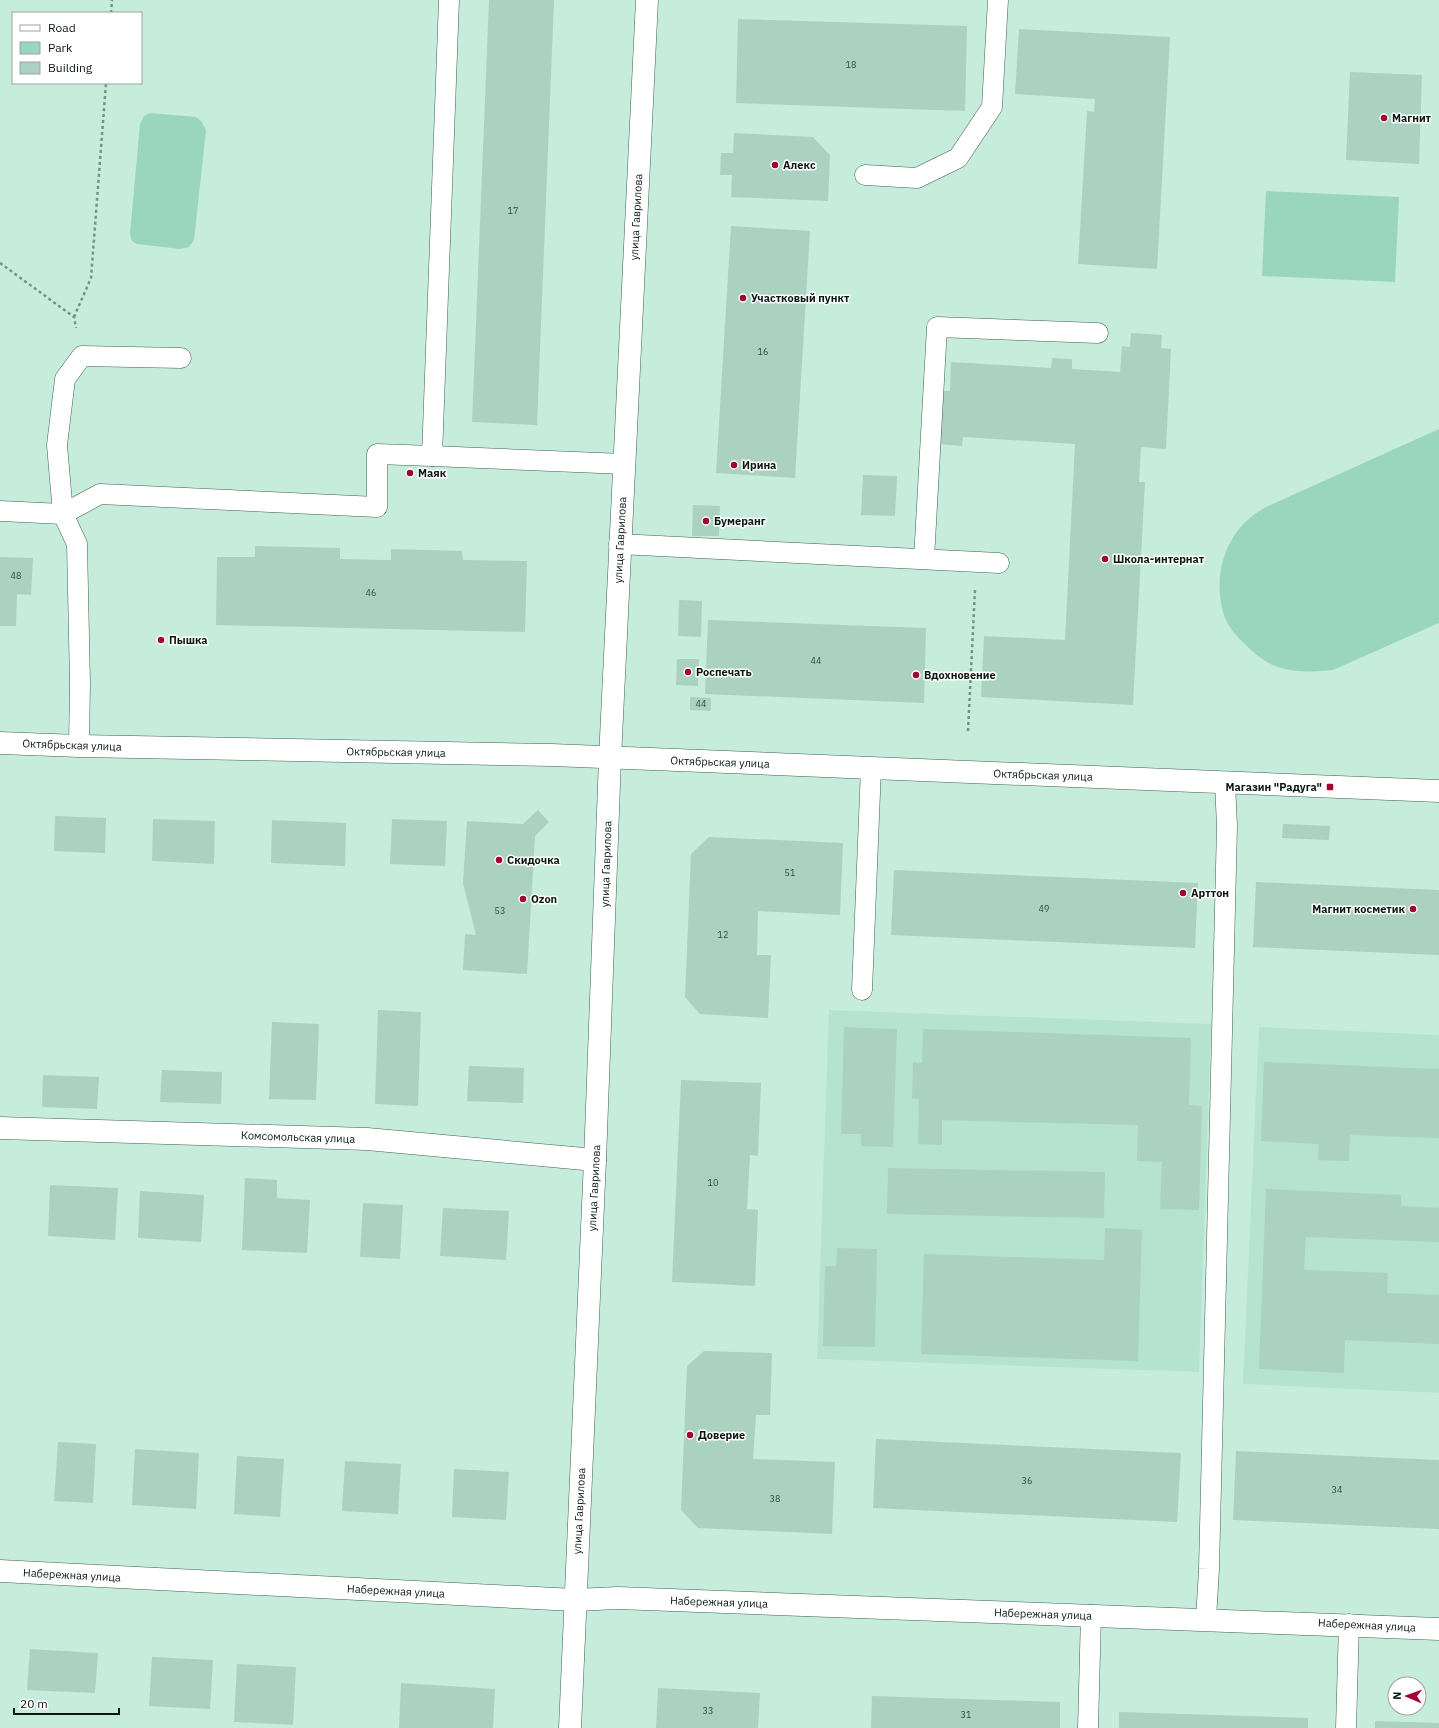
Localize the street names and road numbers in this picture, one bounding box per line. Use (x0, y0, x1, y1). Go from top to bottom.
street label: улица Гаврилова (627, 173, 645, 261)
street label: улица Гаврилова (611, 496, 629, 584)
street label: Октябрьская улица (22, 736, 122, 754)
street label: Октябрьская улица (346, 744, 446, 760)
street label: Октябрьская улица (670, 753, 770, 771)
street label: Октябрьская улица (993, 766, 1093, 784)
street label: улица Гаврилова (597, 820, 615, 908)
street label: Комсомольская улица (241, 1128, 356, 1146)
street label: улица Гаврилова (585, 1144, 603, 1232)
street label: улица Гаврилова (570, 1467, 588, 1555)
street label: Набережная улица (23, 1565, 121, 1585)
street label: Набережная улица (347, 1581, 445, 1601)
street label: Набережная улица (670, 1593, 768, 1611)
street label: Набережная улица (994, 1605, 1092, 1623)
street label: Набережная улица (1318, 1615, 1416, 1635)

